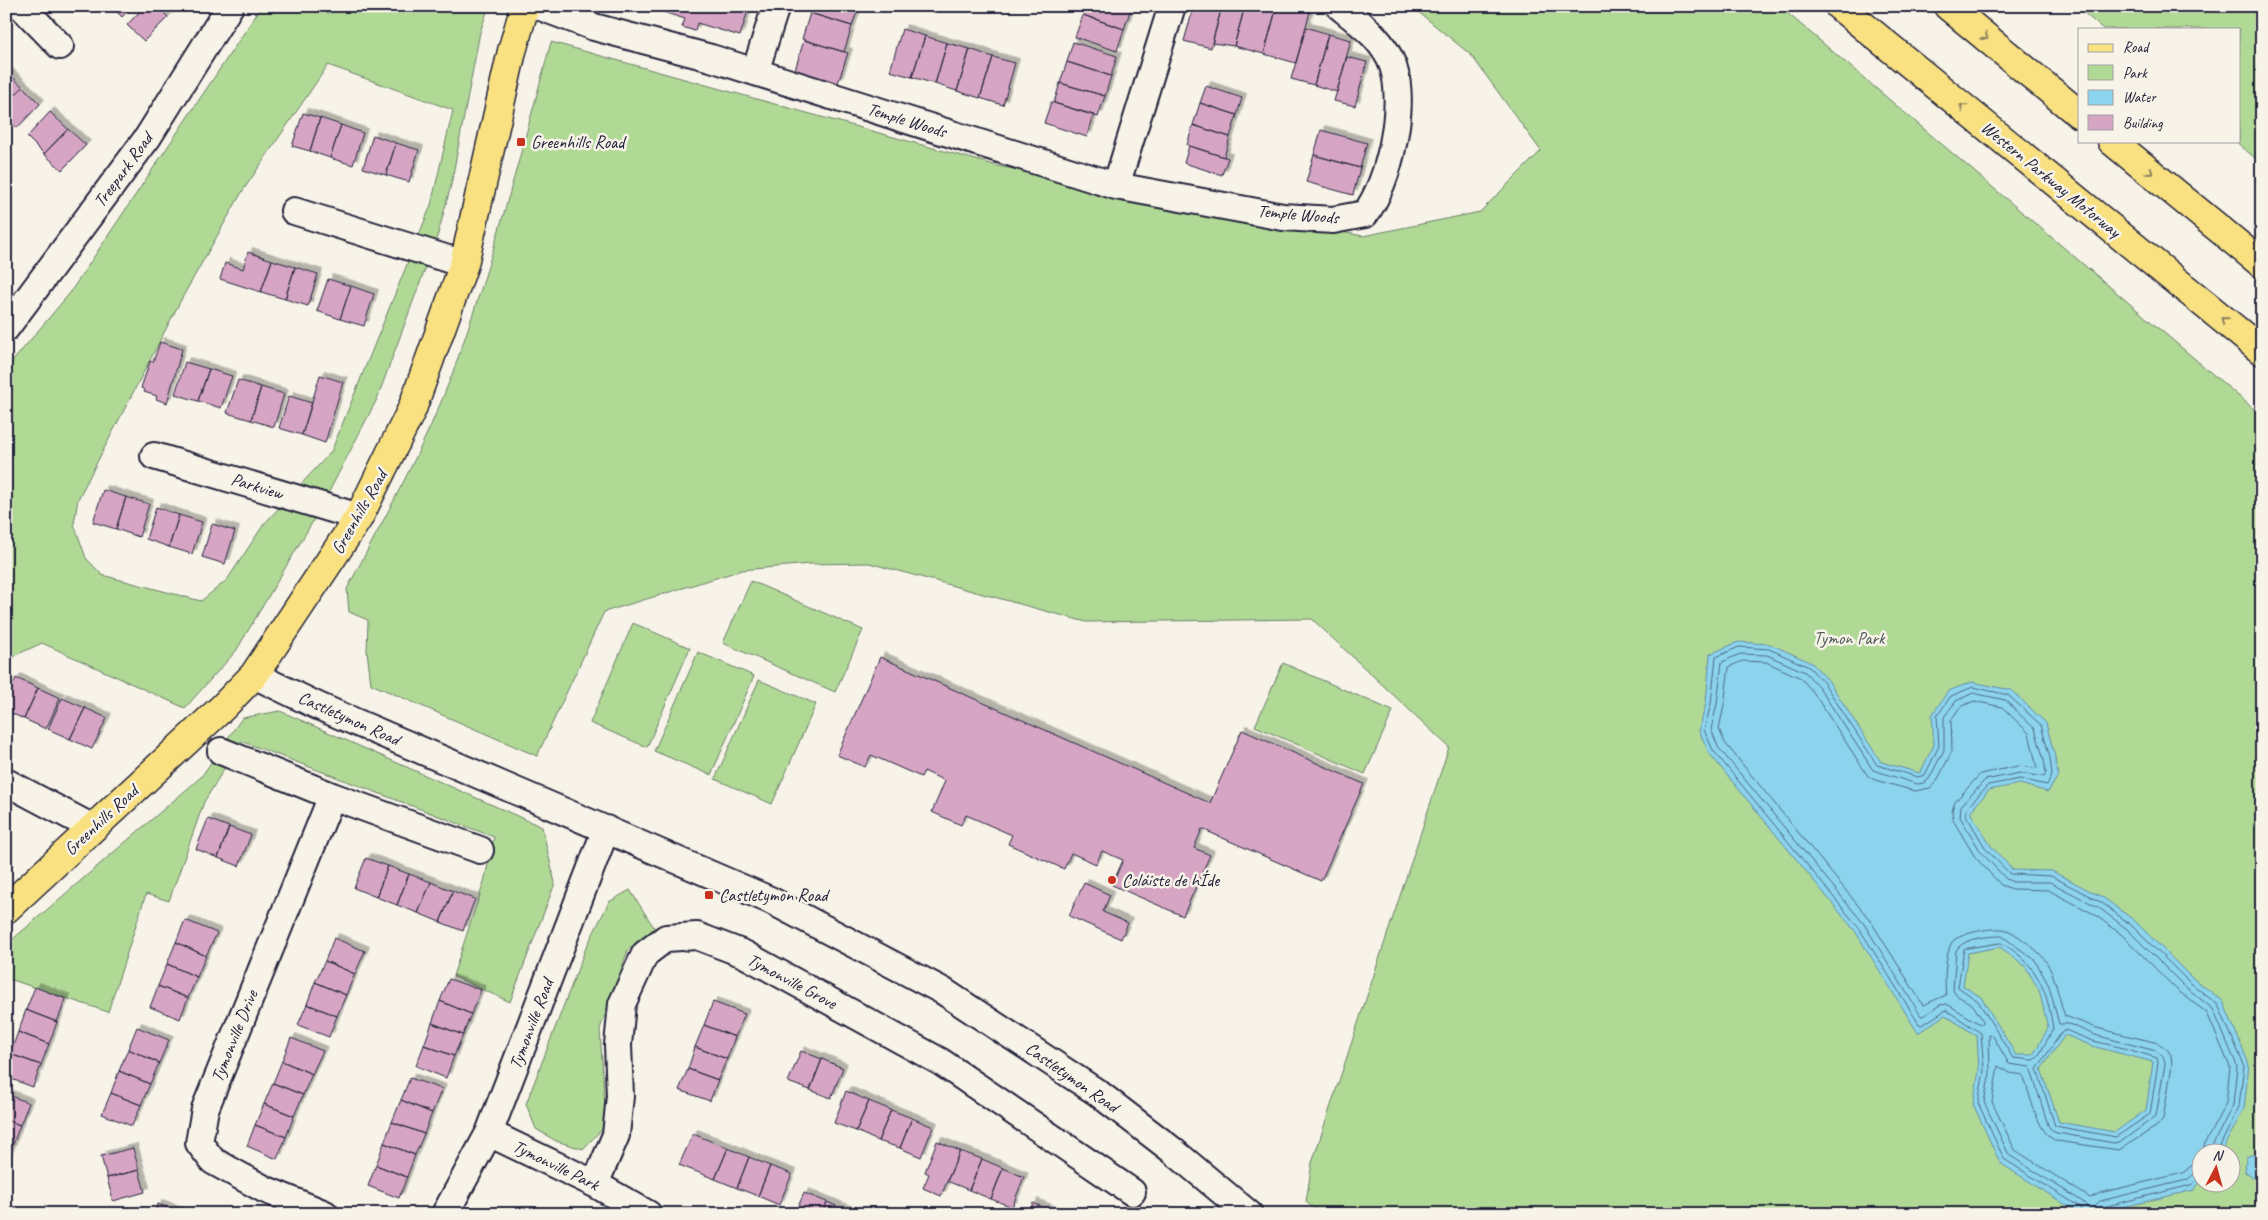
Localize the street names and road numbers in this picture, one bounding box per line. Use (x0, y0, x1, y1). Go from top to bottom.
street label: Temple Woods (865, 98, 951, 143)
street label: Western Parkway Motorway (1977, 116, 2127, 243)
street label: Treepark Road (89, 126, 159, 212)
street label: Temple Woods (1256, 199, 1341, 229)
street label: Greenhills Road (326, 464, 393, 558)
street label: Parkview (228, 468, 287, 505)
street label: Castletymon Road (295, 686, 406, 751)
street label: Greenhills Road (59, 778, 145, 860)
street label: Tymonville Grove (744, 948, 841, 1014)
street label: Tymonville Road (504, 973, 559, 1072)
street label: Tymonville Drive (206, 986, 263, 1085)
street label: Castletymon Road (1021, 1037, 1125, 1119)
street label: Tymonville Park (509, 1135, 604, 1196)

